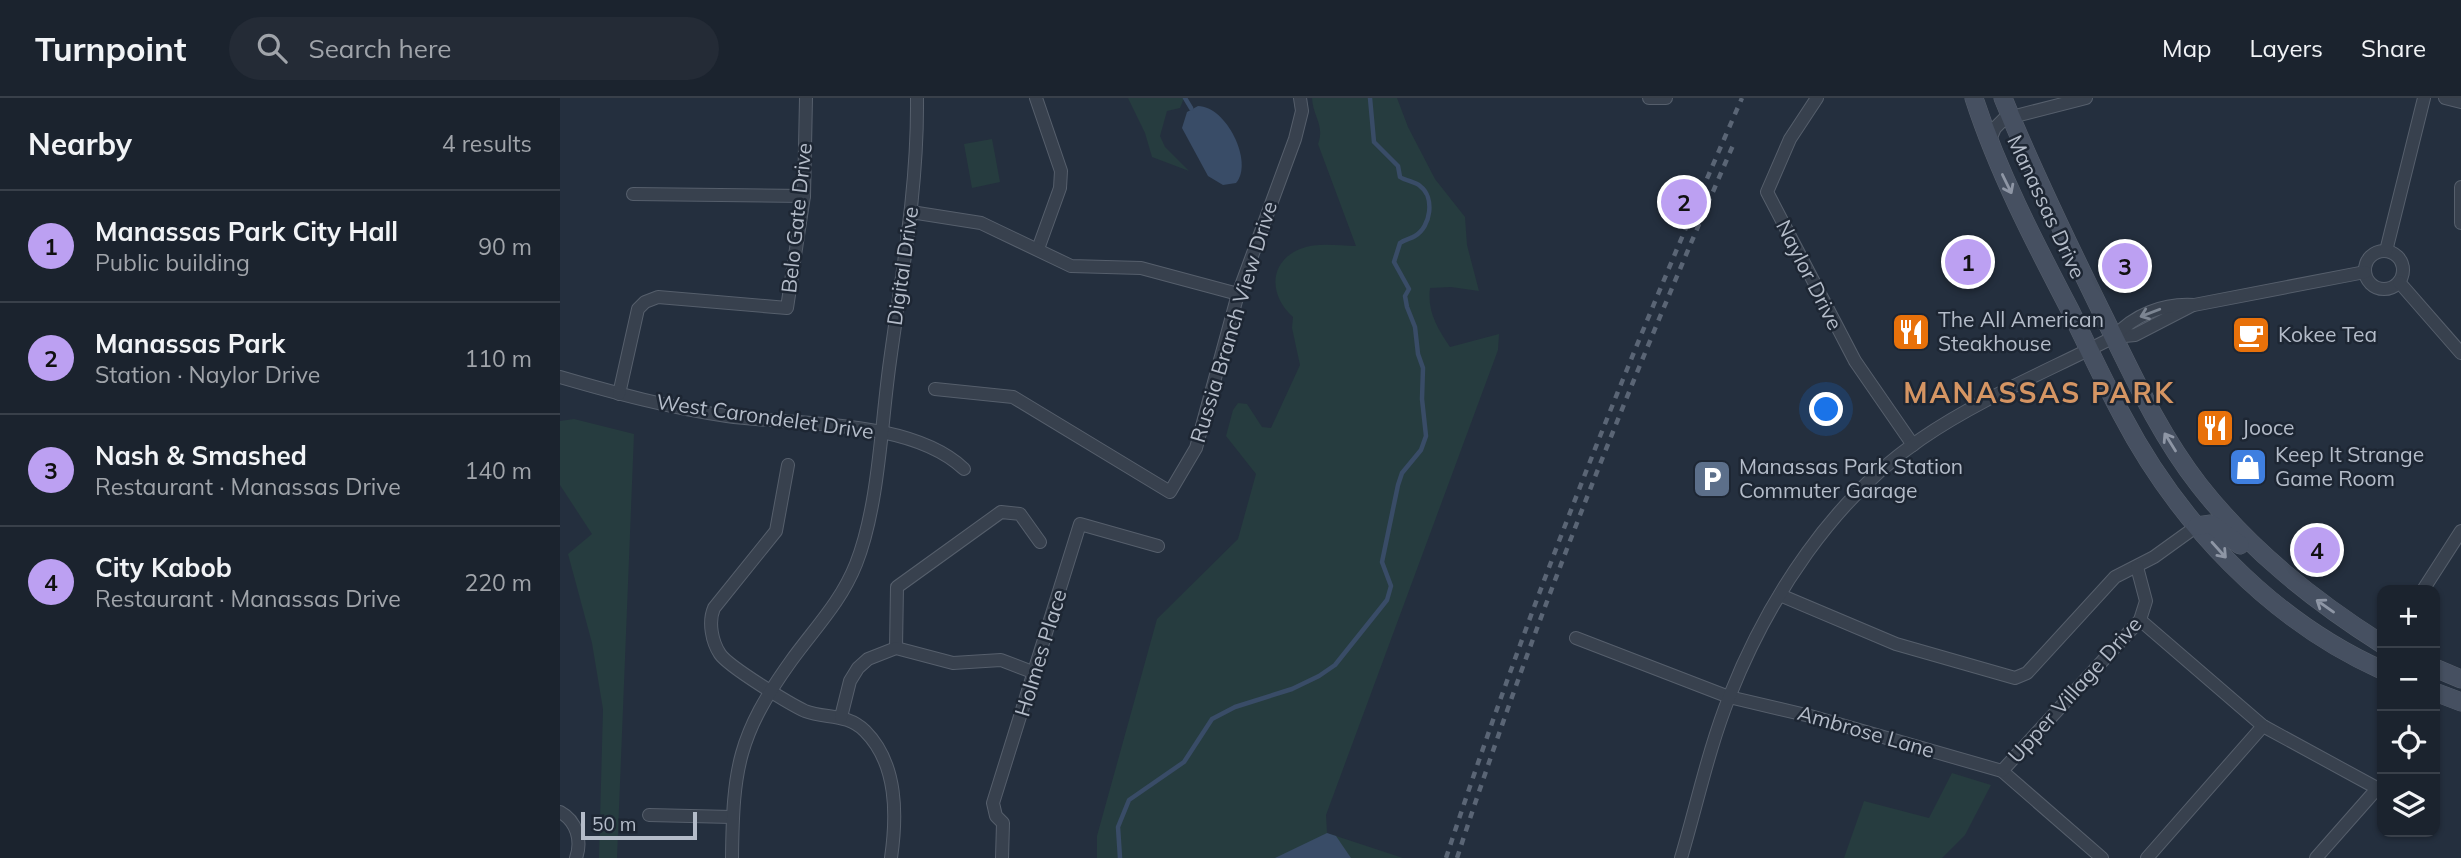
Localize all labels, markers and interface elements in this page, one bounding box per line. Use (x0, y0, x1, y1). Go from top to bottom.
search box (229, 17, 719, 80)
text: Turnpoint (35, 28, 187, 69)
icon: search (253, 29, 291, 67)
text: Search here (309, 32, 451, 65)
text: Map (2162, 33, 2211, 63)
text: Layers (2249, 33, 2323, 63)
text: Share (2361, 33, 2426, 63)
text: Nearby (28, 125, 132, 163)
text: 4 results (442, 129, 532, 158)
street label: Manassas Drive (2002, 131, 2092, 283)
street label: Belo Gate Drive (775, 141, 817, 294)
one-way arrow (2001, 173, 2014, 194)
pin: 2 (1661, 176, 1707, 228)
street label: Russia Branch View Drive (1184, 198, 1282, 445)
street label: Digital Drive (881, 205, 923, 327)
text: Manassas Park City Hall (95, 215, 398, 248)
street label: Naylor Drive (1771, 215, 1849, 334)
text: 1 (44, 232, 58, 261)
text: 90 m (478, 232, 532, 261)
pin: 1 (1945, 236, 1991, 288)
pin: 3 (2102, 240, 2148, 292)
text: Public building (95, 248, 250, 277)
place label: The All American Steakhouse (1938, 306, 2104, 356)
one-way arrow (2140, 307, 2162, 320)
restaurant icon: The All American Steakhouse (1890, 311, 1932, 353)
cafe icon: Kokee Tea (2230, 314, 2272, 356)
place label: Kokee Tea (2278, 321, 2377, 347)
text: Manassas Park (95, 327, 285, 360)
text: 2 (44, 344, 58, 373)
text: 110 m (464, 344, 532, 373)
text: Station · Naylor Drive (95, 360, 320, 389)
district label: MANASSAS PARK (1903, 375, 2175, 410)
street label: West Carondelet Drive (655, 388, 875, 444)
your location (1809, 392, 1843, 426)
restaurant icon: Jooce (2194, 407, 2236, 449)
place label: Jooce (2242, 414, 2295, 440)
one-way arrow (2163, 433, 2177, 453)
text: Nash & Smashed (95, 439, 307, 472)
place label: Keep It Strange Game Room (2275, 441, 2424, 491)
shop icon: Keep It Strange Game Room (2227, 446, 2269, 488)
place label: Manassas Park Station Commuter Garage (1739, 453, 1963, 503)
text: 3 (44, 456, 58, 485)
text: 140 m (464, 456, 532, 485)
parking icon: Manassas Park Station Commuter Garage (1691, 458, 1733, 500)
text: Restaurant · Manassas Drive (95, 472, 401, 501)
pin: 4 (2294, 524, 2340, 576)
one-way arrow (2211, 541, 2227, 559)
text: City Kabob (95, 551, 232, 584)
text: 4 (44, 568, 58, 597)
text: 220 m (464, 568, 532, 597)
text: Restaurant · Manassas Drive (95, 584, 401, 613)
map controls (2377, 585, 2440, 837)
button: + (2377, 585, 2440, 648)
street label: Holmes Place (1008, 586, 1072, 719)
one-way arrow (2316, 599, 2335, 613)
street label: Upper Village Drive (2002, 611, 2147, 768)
button: − (2377, 648, 2440, 711)
street label: Ambrose Lane (1795, 699, 1938, 763)
button: locate (2377, 711, 2440, 774)
button: layers (2377, 774, 2440, 837)
scale bar (581, 809, 696, 841)
text: 50 m (592, 812, 636, 836)

